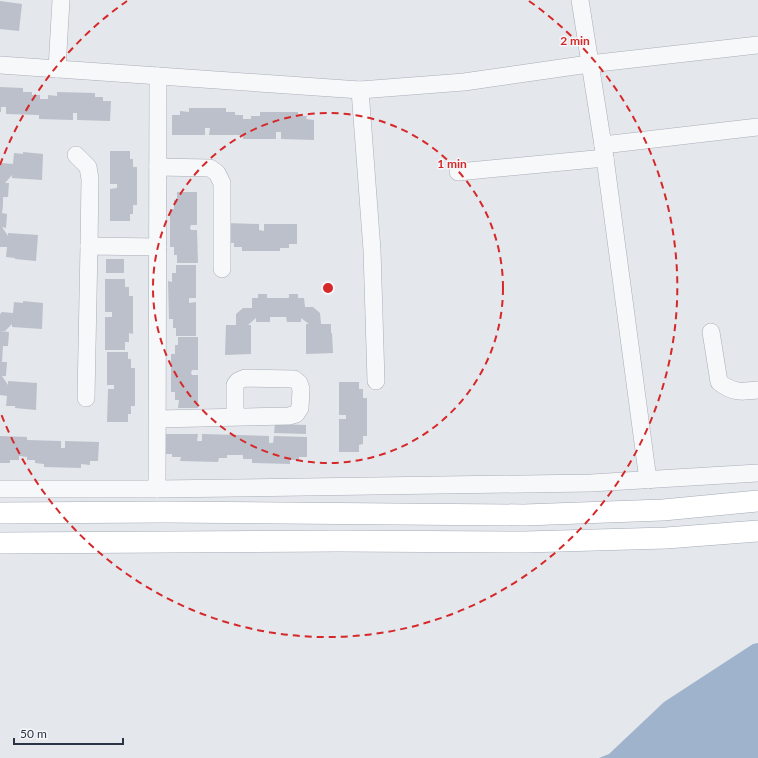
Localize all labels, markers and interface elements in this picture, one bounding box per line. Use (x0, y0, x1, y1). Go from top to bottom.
text: 2 min (560, 33, 590, 48)
text: 1 min (437, 156, 467, 171)
centre of rings (321, 281, 335, 295)
scale bar (14, 720, 123, 746)
text: 50 m (20, 726, 47, 741)

